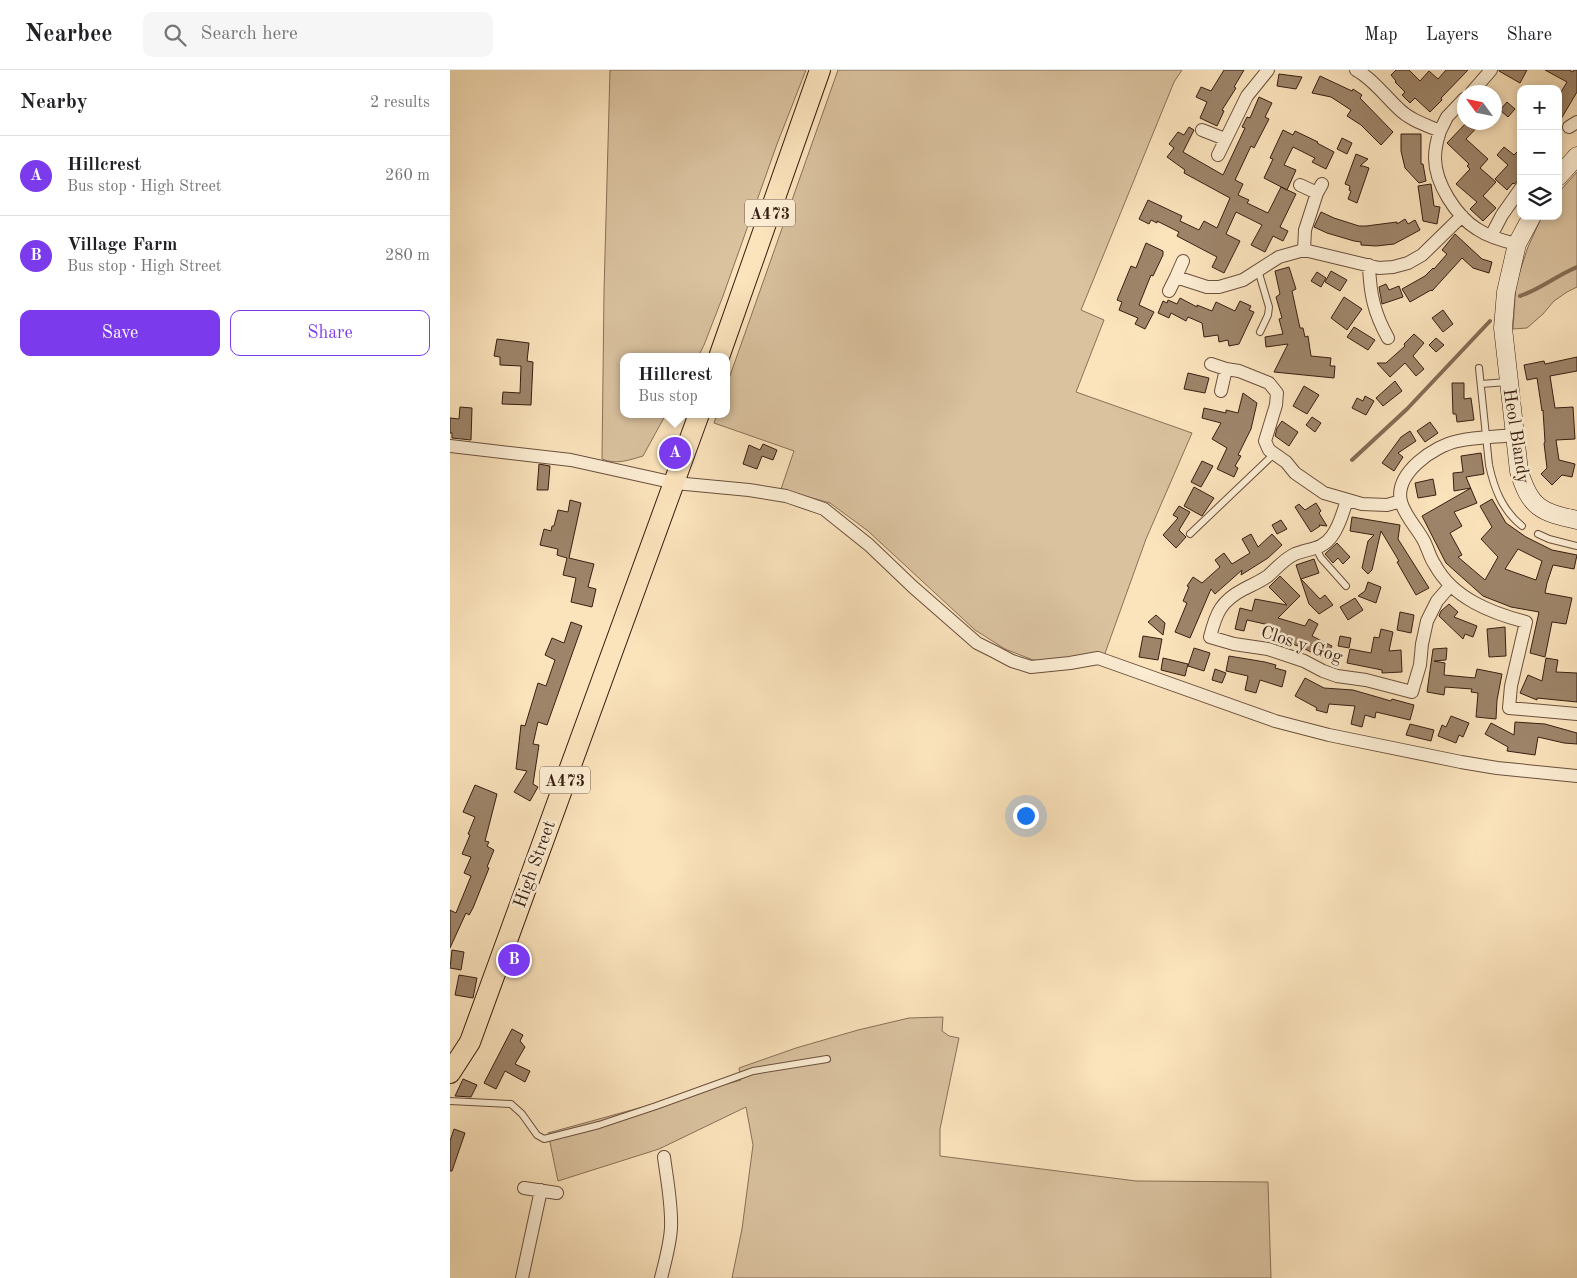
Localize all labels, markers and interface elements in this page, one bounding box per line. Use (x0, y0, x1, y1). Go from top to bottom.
search box (143, 12, 493, 57)
icon: search (161, 21, 189, 49)
text: Nearbee (25, 23, 113, 47)
text: Search here (201, 25, 298, 44)
text: Map (1364, 26, 1398, 44)
text: Layers (1426, 26, 1478, 44)
text: Share (1506, 26, 1552, 44)
north arrow (1457, 85, 1502, 130)
map controls (1517, 85, 1562, 220)
button: + (1517, 85, 1562, 130)
text: Nearby (20, 92, 88, 113)
text: 2 results (370, 95, 430, 111)
button: − (1517, 130, 1562, 175)
text: Hillcrest (67, 156, 141, 175)
text: A (30, 168, 42, 184)
text: 260 m (385, 168, 430, 184)
button: layers (1517, 175, 1562, 220)
text: Bus stop · High Street (67, 179, 221, 195)
road number: A473 (745, 200, 795, 226)
text: Village Farm (67, 236, 177, 255)
text: B (30, 248, 42, 264)
text: 280 m (385, 248, 430, 264)
text: Bus stop · High Street (67, 259, 221, 275)
button: Save (20, 310, 220, 356)
button: Share (230, 310, 430, 356)
popup (620, 353, 730, 418)
text: Hillcrest (638, 366, 712, 385)
street label: Heol Blandy (1500, 387, 1532, 485)
text: Bus stop (638, 389, 698, 405)
pin: A (659, 434, 691, 472)
street label: Clos y Gog (1259, 623, 1345, 667)
road number: A473 (540, 766, 590, 794)
your location (1013, 803, 1039, 829)
street label: High Street (511, 818, 559, 910)
pin: B (498, 941, 530, 979)

